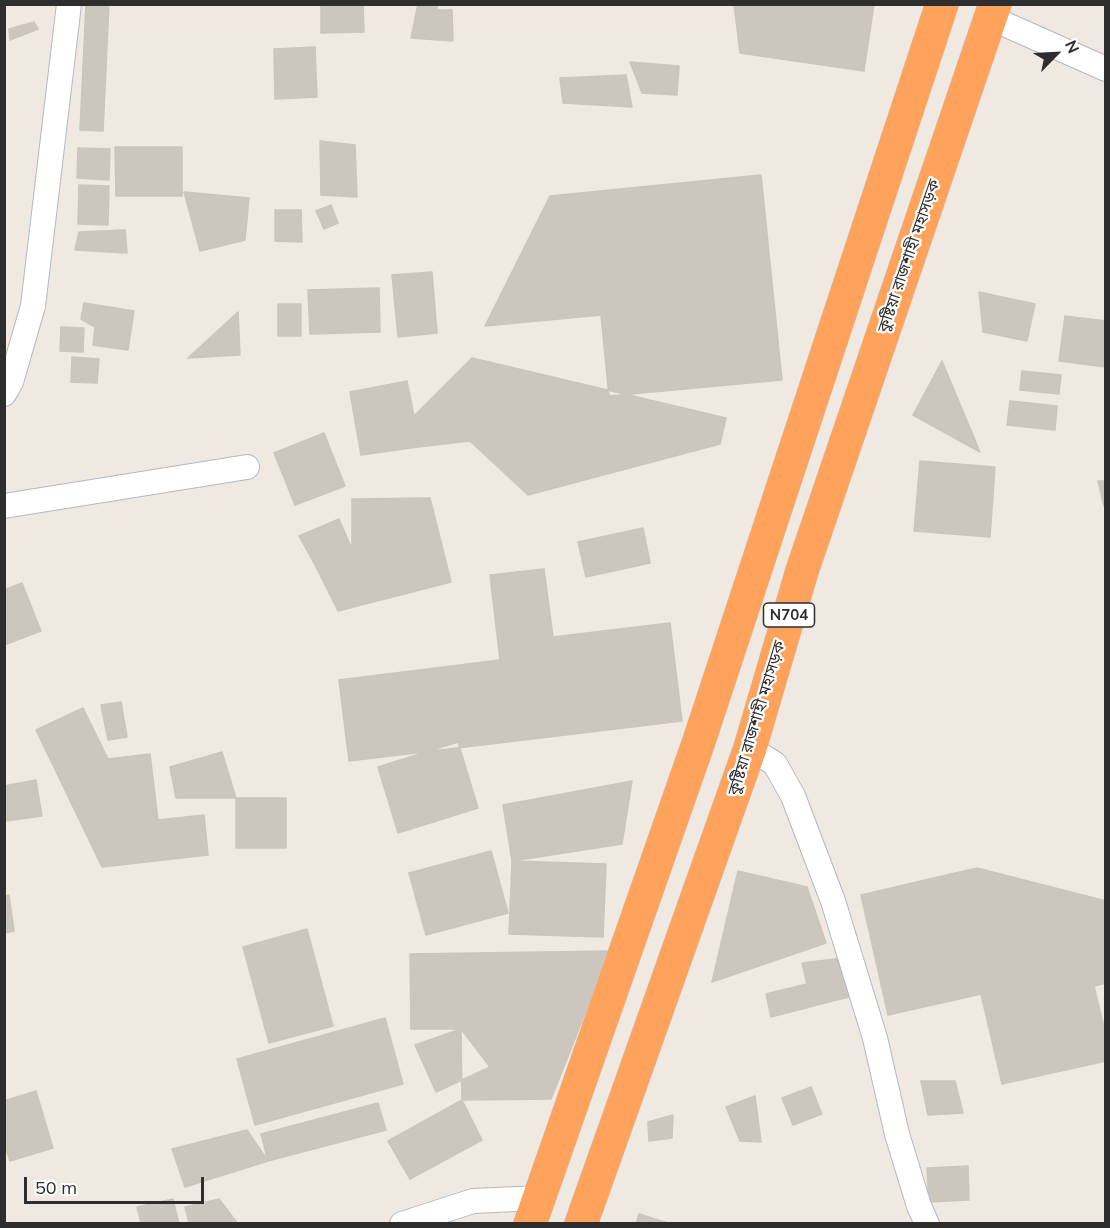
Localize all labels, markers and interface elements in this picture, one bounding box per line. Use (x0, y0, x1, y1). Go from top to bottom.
north arrow (1026, 24, 1086, 84)
text: N (1061, 37, 1084, 56)
street label: কুষ্টিয়া রাজশাহী মহাসড়ক (874, 177, 944, 335)
road number: N704 (764, 603, 814, 627)
street label: কুষ্টিয়া রাজশাহী মহাসড়ক (724, 638, 790, 798)
scale bar (27, 1165, 207, 1203)
text: 50 m (35, 1176, 77, 1199)

